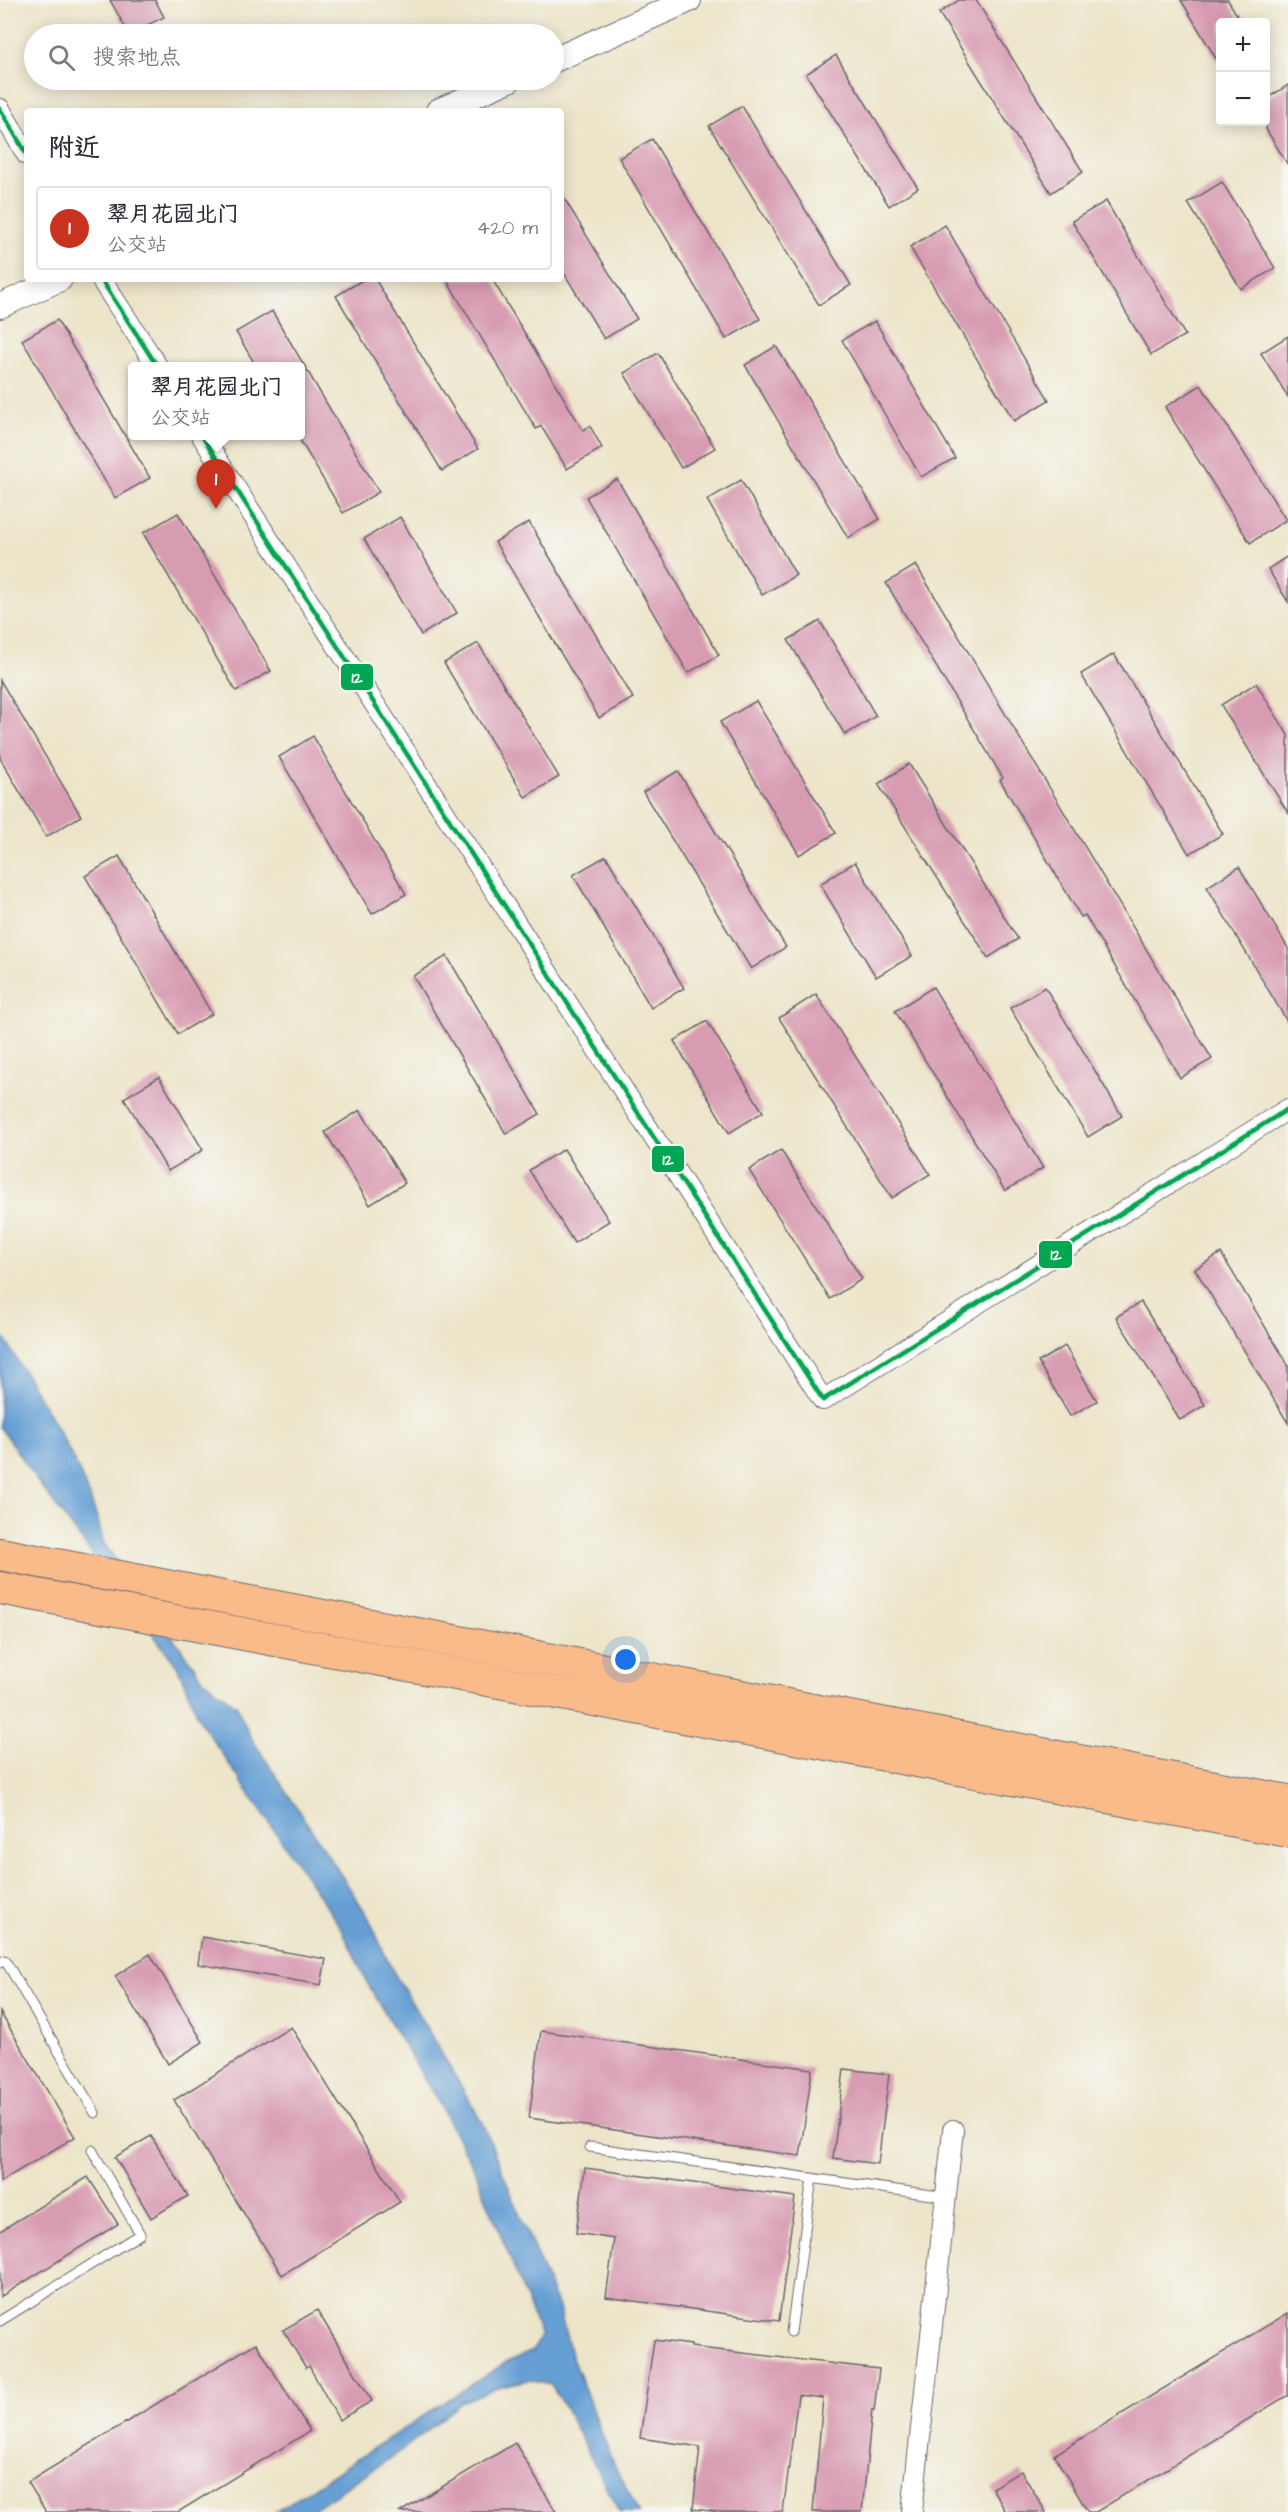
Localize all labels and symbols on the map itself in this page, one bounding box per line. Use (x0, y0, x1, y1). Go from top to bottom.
pin: 1 (196, 460, 236, 509)
line badge: 12 (340, 663, 374, 691)
text: 12 (351, 667, 363, 689)
line badge: 12 (651, 1145, 685, 1173)
text: 12 (662, 1149, 674, 1171)
line badge: 12 (1038, 1240, 1073, 1269)
text: 12 (1050, 1244, 1062, 1266)
your location (611, 1645, 640, 1674)

